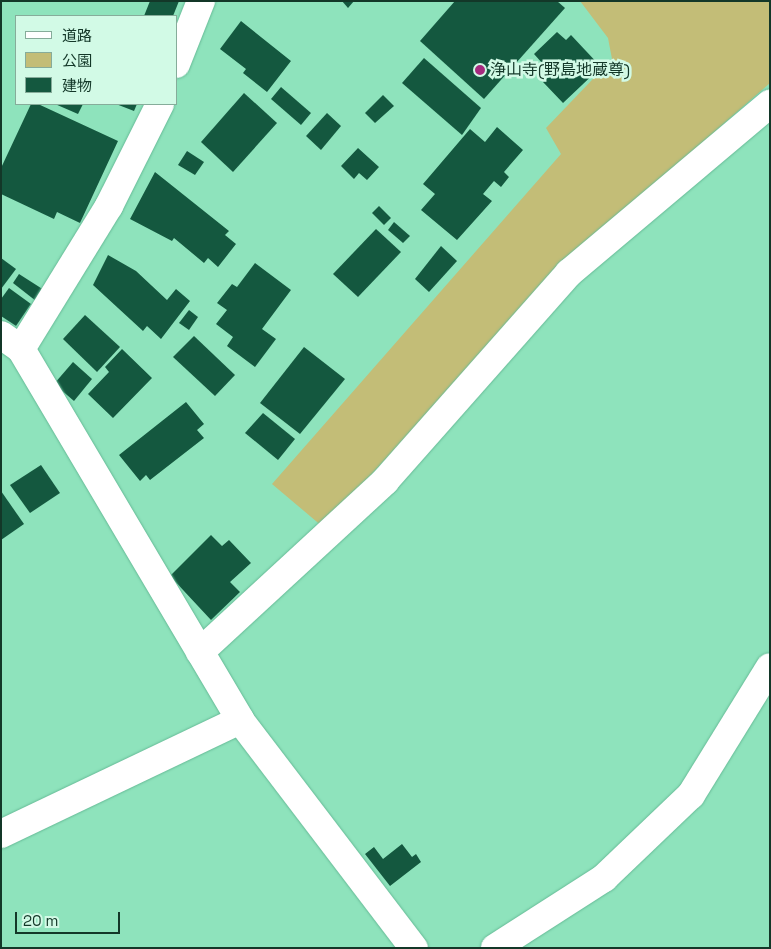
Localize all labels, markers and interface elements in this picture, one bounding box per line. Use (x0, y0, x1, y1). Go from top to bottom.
legend (15, 15, 178, 105)
text: 道路 (62, 26, 92, 45)
text: 公園 (62, 51, 92, 70)
place label: 浄山寺(野島地蔵尊) (490, 60, 630, 80)
marker: 浄山寺(野島地蔵尊) (474, 64, 486, 76)
text: 建物 (62, 76, 92, 95)
scale bar (18, 902, 122, 934)
text: 20 m (23, 911, 58, 930)

